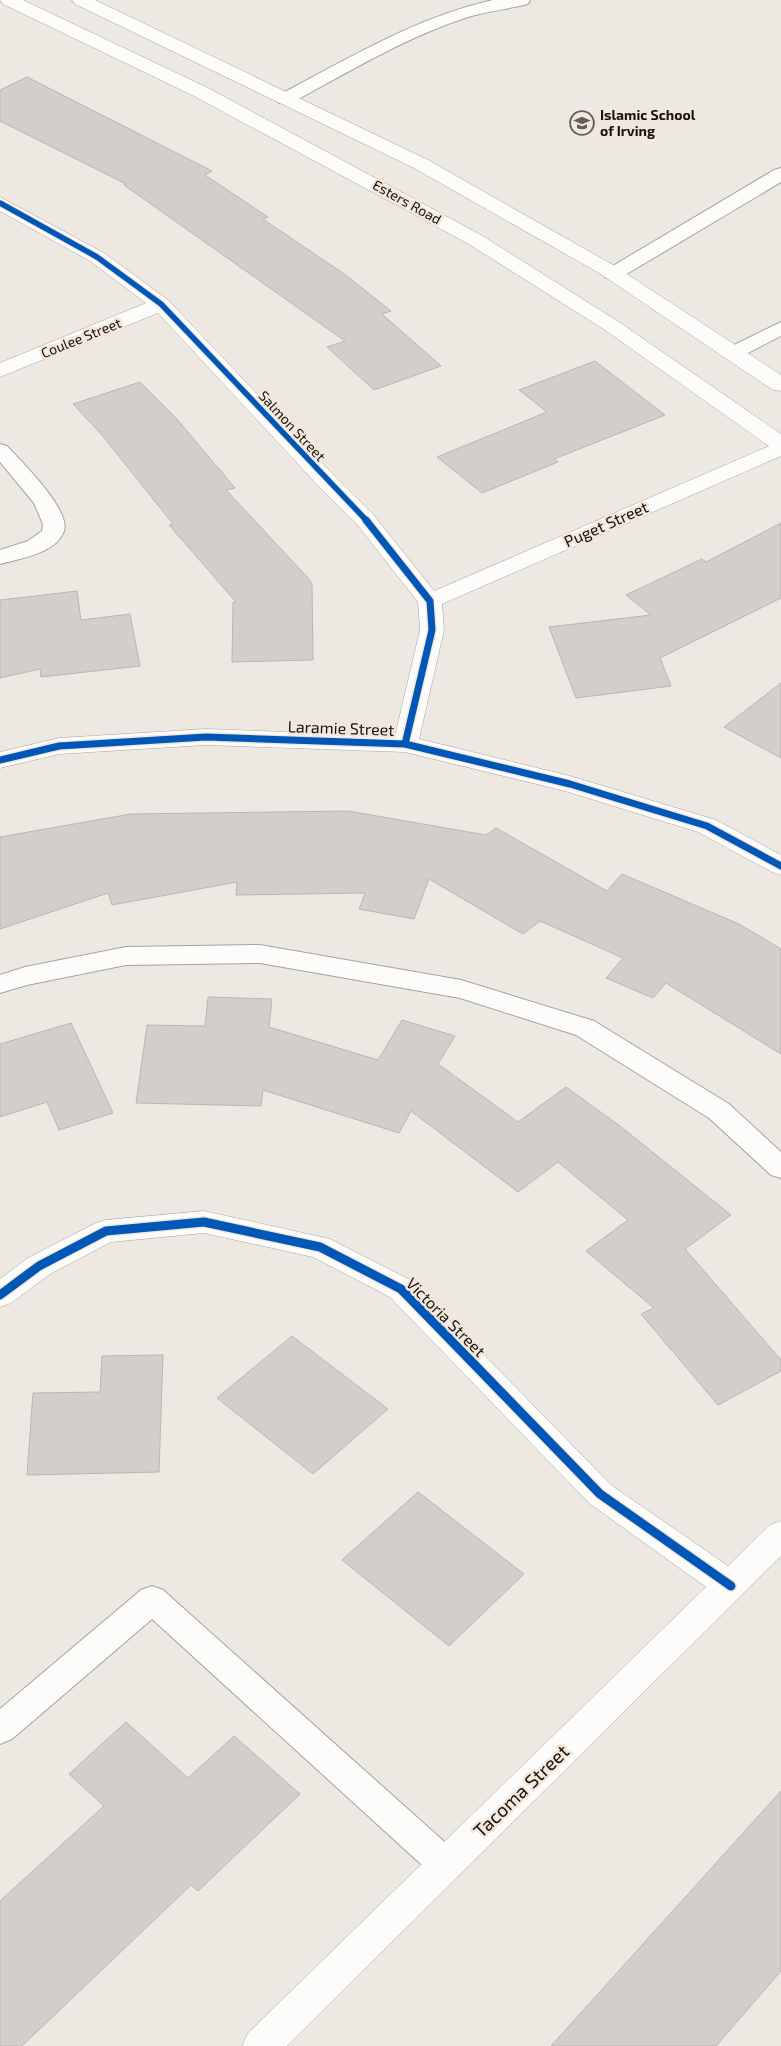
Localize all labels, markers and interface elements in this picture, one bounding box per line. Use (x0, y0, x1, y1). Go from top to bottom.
place label: Islamic School of Irving (600, 106, 696, 139)
school or university icon: Islamic School of Irving (569, 110, 595, 136)
street label: Esters Road (370, 176, 445, 227)
street label: Coulee Street (38, 314, 123, 361)
street label: Salmon Street (255, 387, 329, 464)
street label: Puget Street (561, 497, 651, 551)
street label: Laramie Street (287, 716, 395, 739)
street label: Victoria Street (403, 1273, 490, 1360)
street label: Tacoma Street (468, 1739, 573, 1842)

